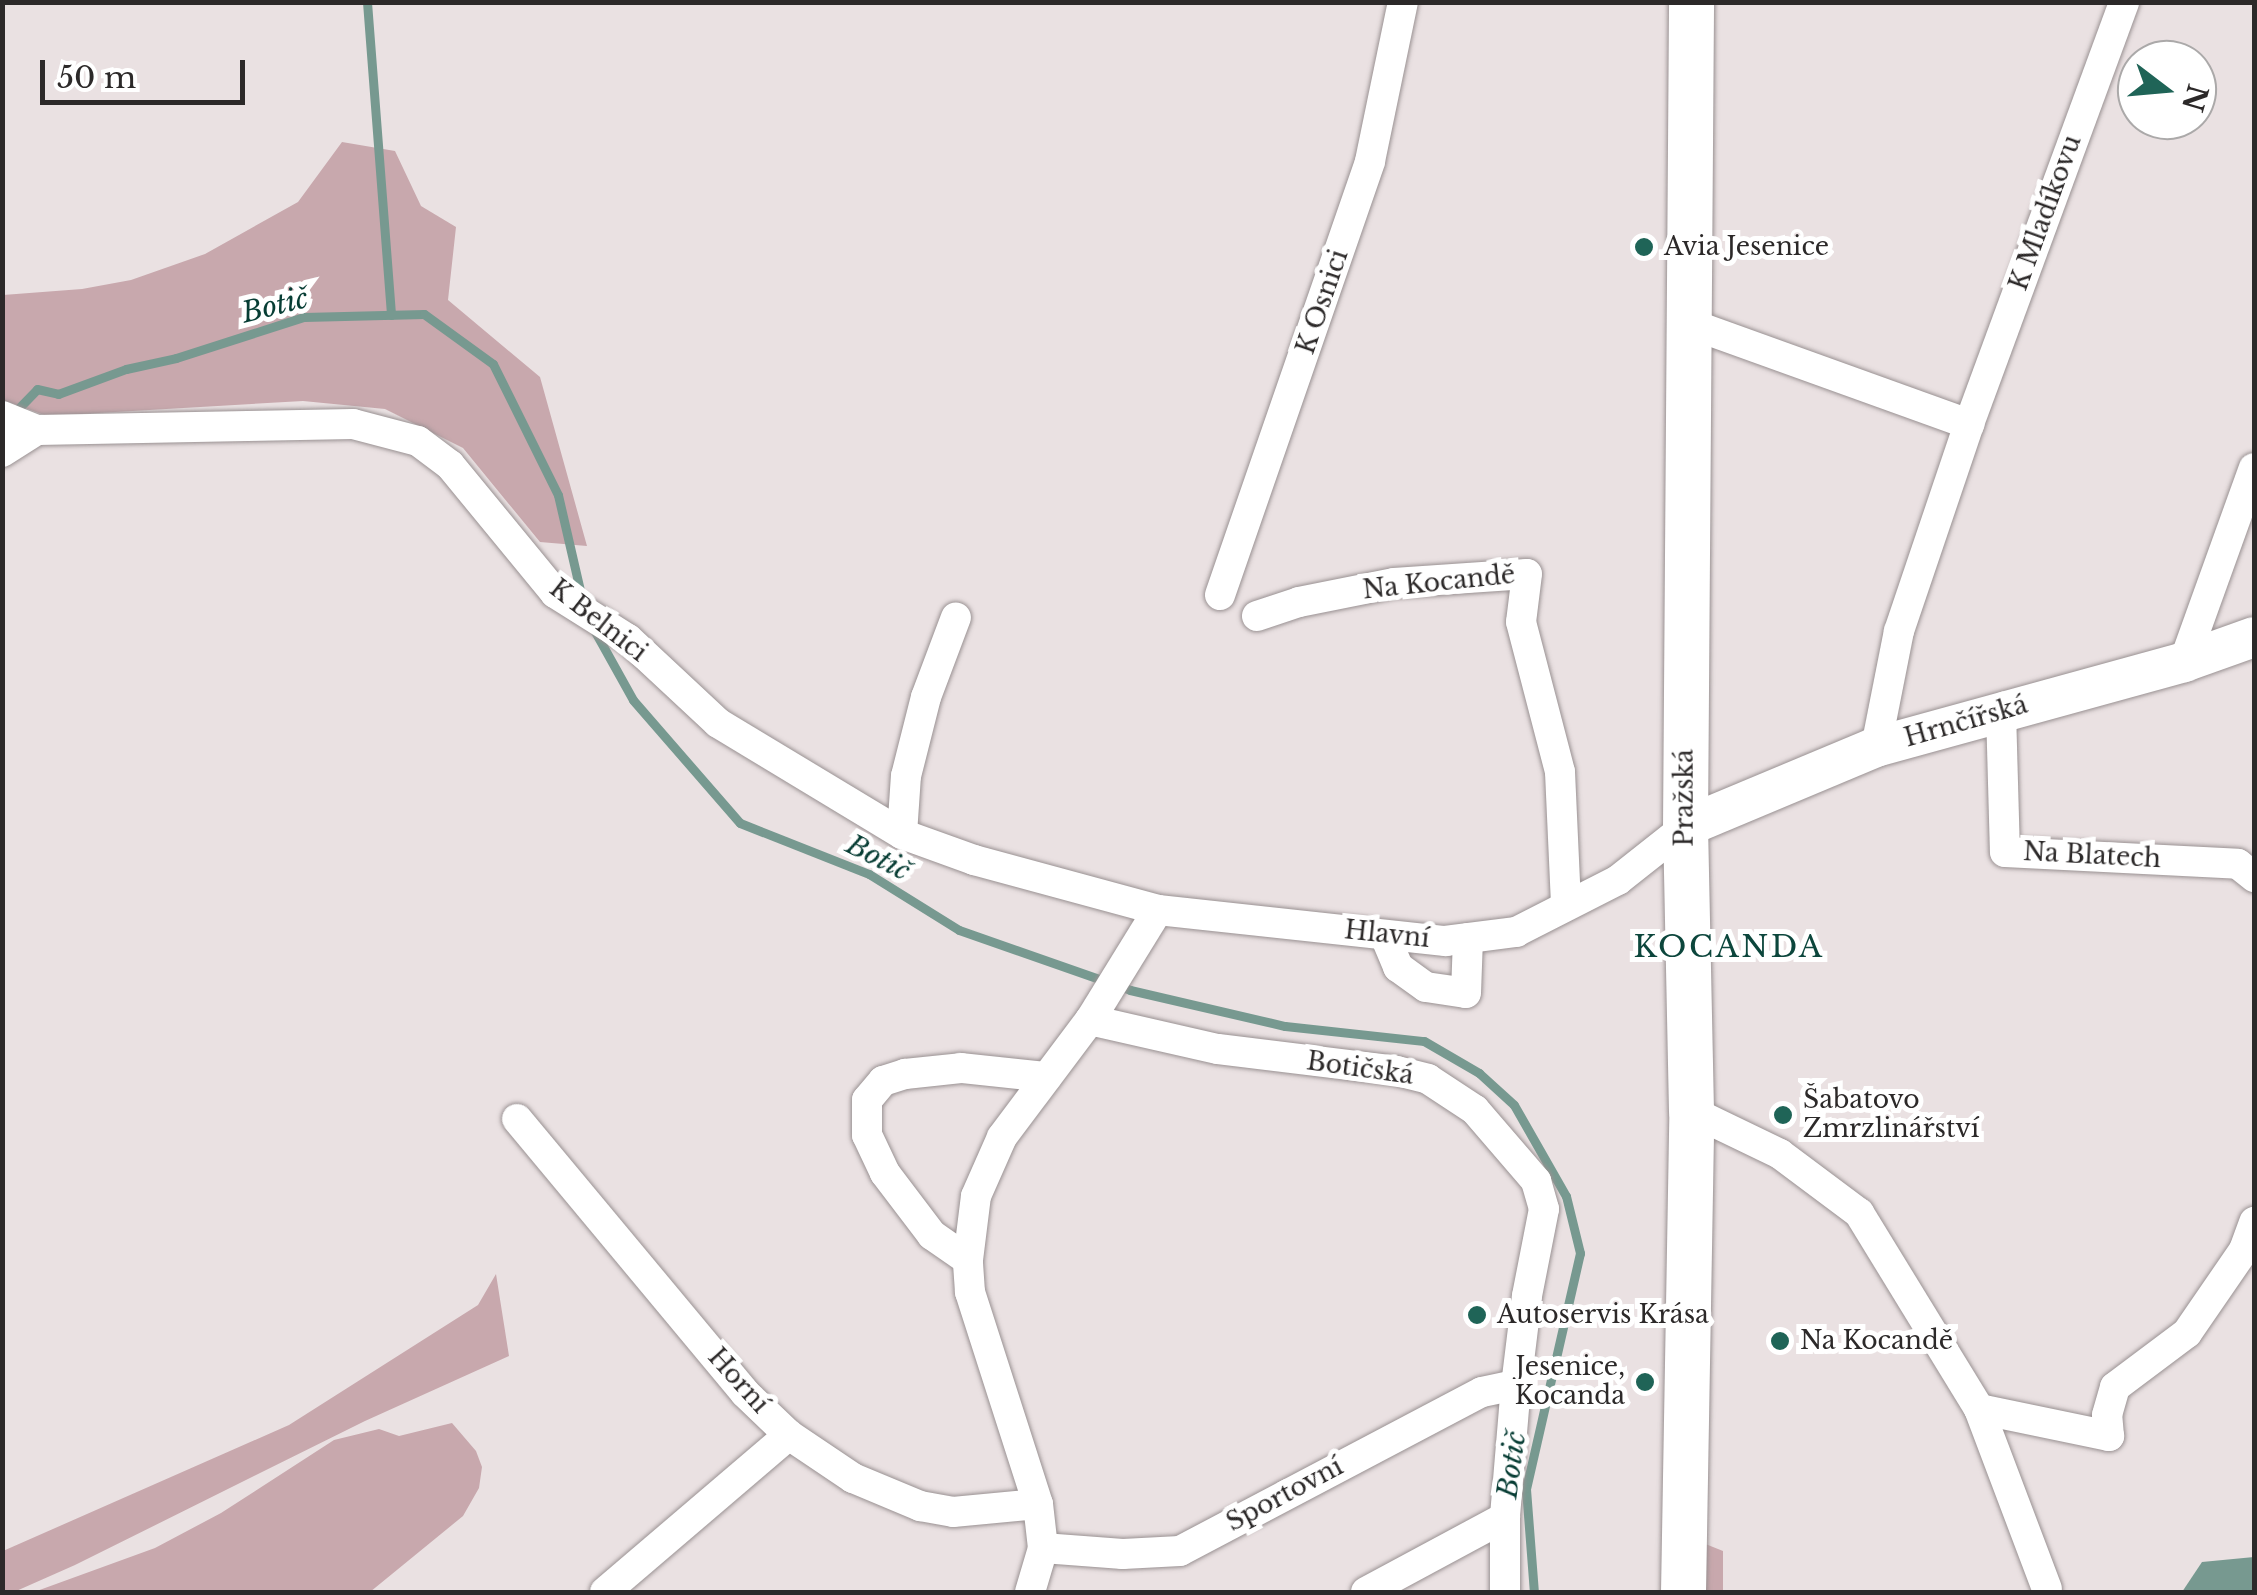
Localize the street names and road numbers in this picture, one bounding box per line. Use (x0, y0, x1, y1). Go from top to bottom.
street label: K Mladíkovu (2004, 131, 2088, 295)
street label: K Osnici (1291, 246, 1355, 358)
street label: Na Kocandě (1361, 560, 1517, 606)
street label: K Belnici (543, 573, 653, 669)
street label: Hrnčířská (1901, 690, 2031, 754)
street label: Pražská (1670, 749, 1700, 847)
street label: Na Blatech (2022, 837, 2162, 875)
street label: Hlavní (1343, 916, 1431, 954)
street label: Botičská (1305, 1047, 1415, 1091)
street label: Horní (701, 1343, 775, 1419)
street label: Sportovní (1222, 1452, 1348, 1538)

